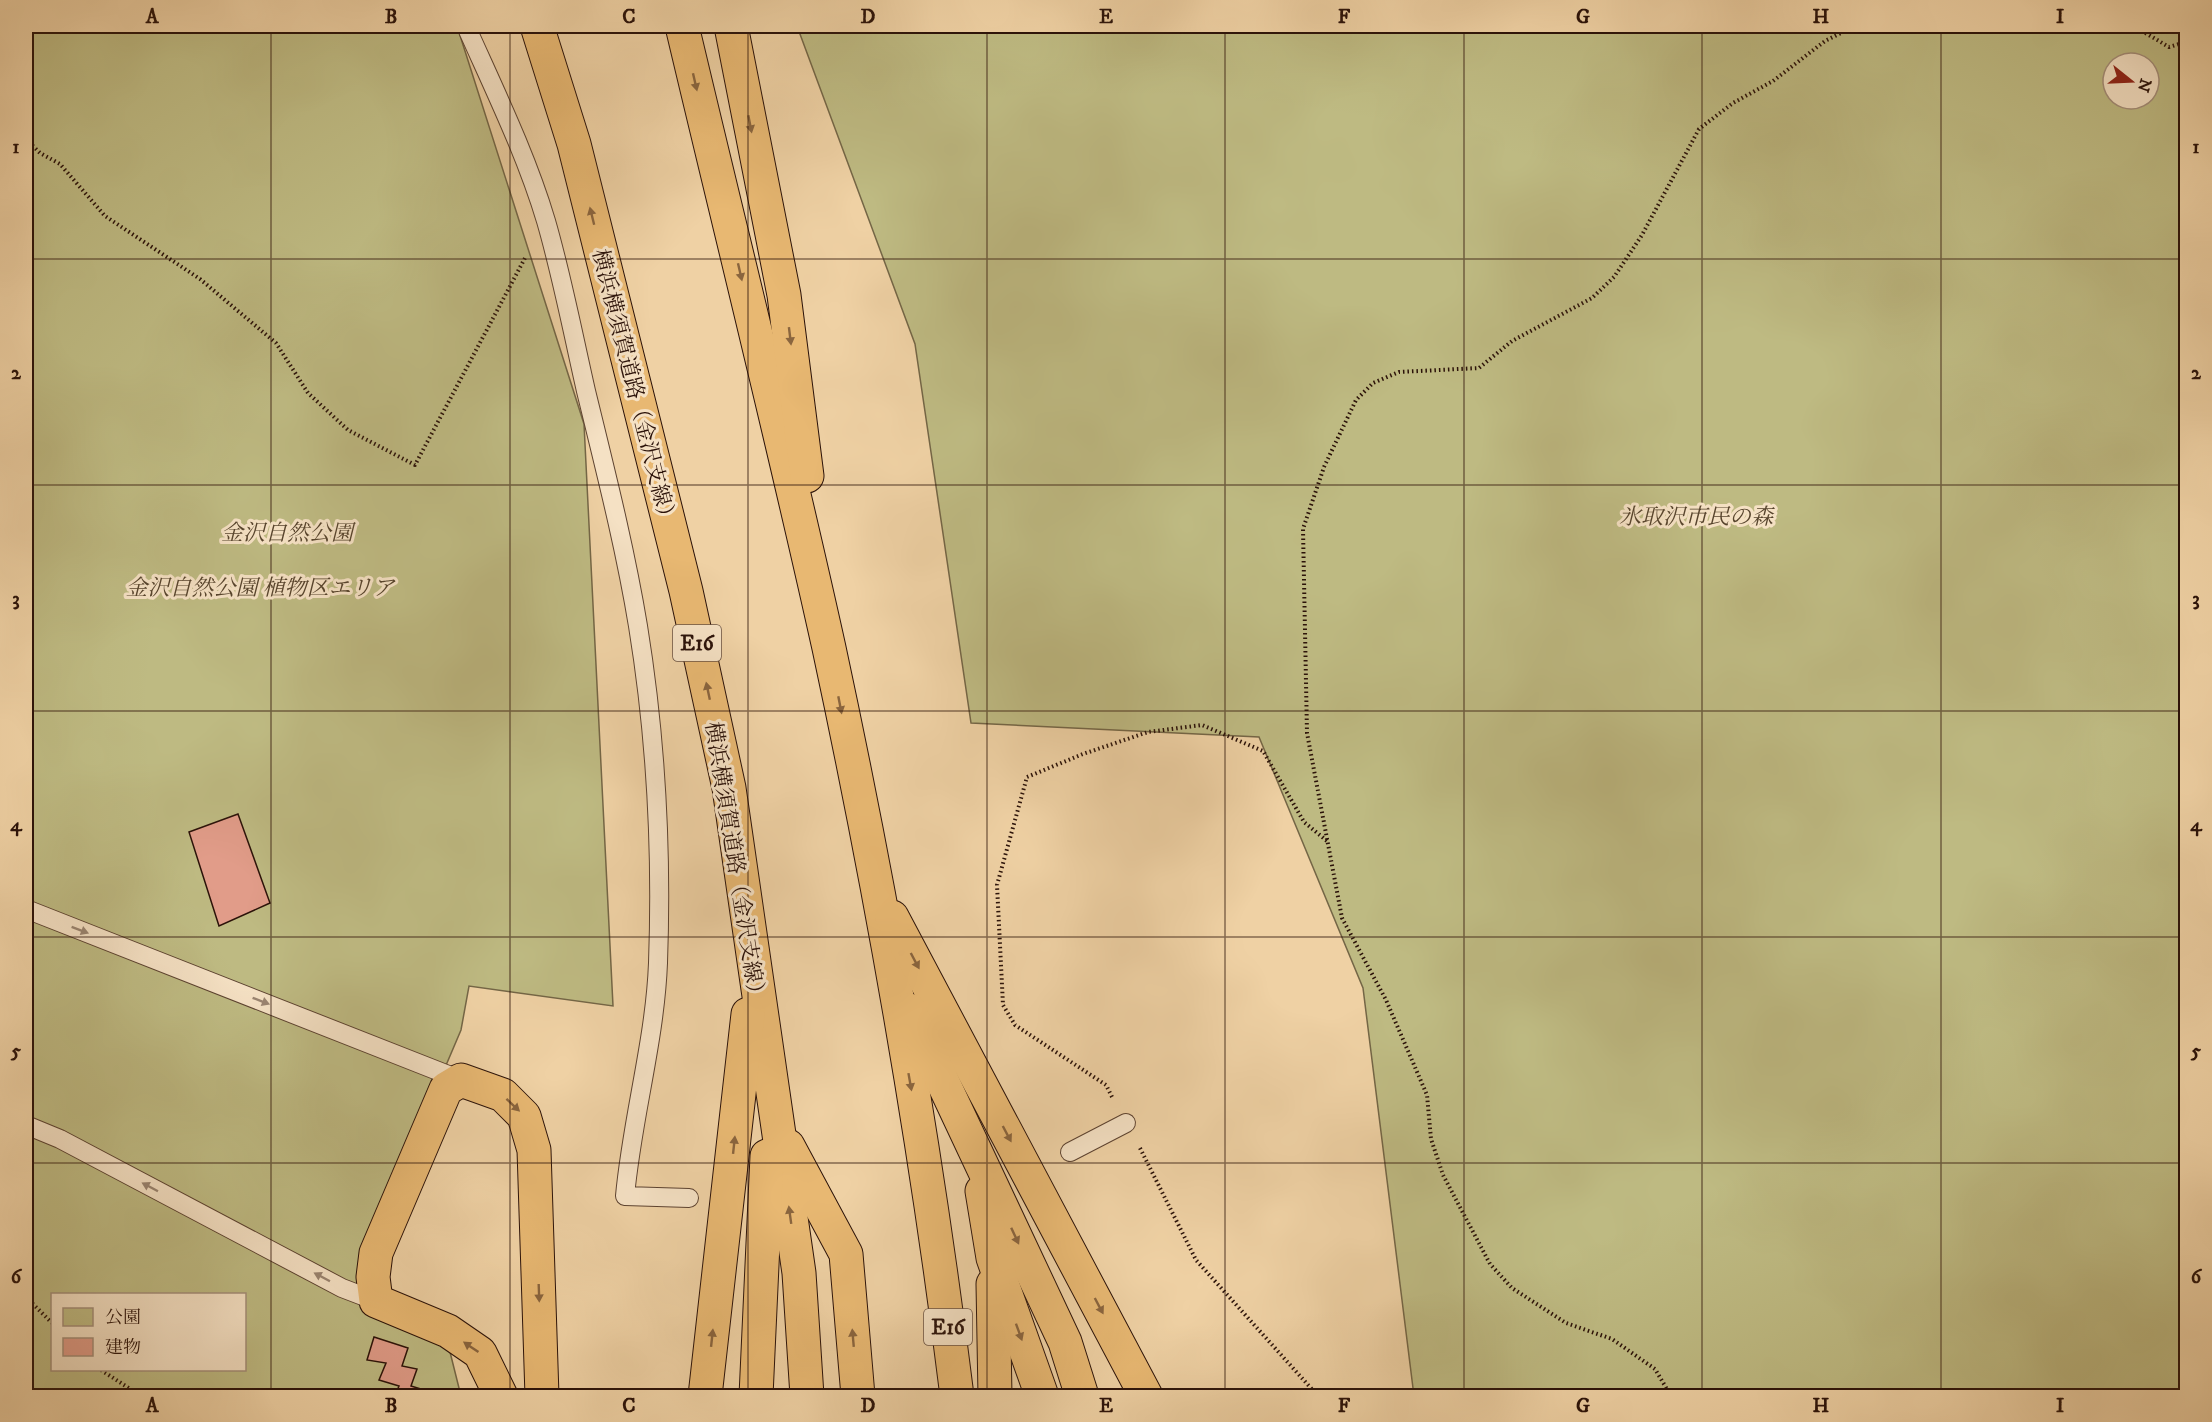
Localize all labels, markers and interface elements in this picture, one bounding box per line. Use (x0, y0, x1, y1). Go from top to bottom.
text: A (145, 5, 160, 30)
text: B (385, 5, 397, 30)
text: C (622, 5, 636, 30)
text: D (861, 5, 876, 30)
text: E (1099, 5, 1113, 30)
text: F (1338, 5, 1351, 30)
text: G (1576, 5, 1590, 30)
text: H (1813, 5, 1830, 30)
text: I (2056, 5, 2064, 30)
north arrow (2101, 51, 2161, 111)
one-way arrow (691, 73, 701, 92)
text: N (2133, 76, 2156, 95)
one-way arrow (746, 115, 755, 134)
text: 1 (12, 135, 20, 160)
text: 1 (2192, 135, 2200, 160)
one-way arrow (586, 207, 596, 225)
street label: 横浜横須賀道路（金沢支線） (586, 246, 681, 530)
one-way arrow (736, 263, 745, 282)
one-way arrow (785, 327, 794, 346)
text: 2 (11, 361, 22, 386)
text: 2 (2191, 361, 2202, 386)
park label: 氷取沢市民の森 (1619, 504, 1775, 531)
park label: 金沢自然公園 (221, 520, 356, 547)
park label: 金沢自然公園 植物区エリア (126, 575, 395, 602)
text: 3 (12, 587, 20, 612)
text: 3 (2192, 587, 2200, 612)
road number: E16 (673, 625, 721, 661)
one-way arrow (703, 681, 712, 700)
one-way arrow (836, 695, 845, 714)
street label: 横浜横須賀道路（金沢支線） (699, 720, 770, 1007)
text: 4 (10, 813, 23, 838)
text: 4 (2190, 813, 2203, 838)
one-way arrow (71, 926, 89, 935)
one-way arrow (911, 953, 920, 970)
one-way arrow (253, 996, 271, 1006)
text: 5 (10, 1039, 21, 1064)
text: 5 (2190, 1039, 2201, 1064)
one-way arrow (906, 1073, 915, 1092)
one-way arrow (505, 1098, 520, 1112)
one-way arrow (1002, 1125, 1012, 1142)
one-way arrow (729, 1135, 738, 1154)
one-way arrow (141, 1182, 158, 1191)
one-way arrow (786, 1206, 795, 1225)
one-way arrow (1010, 1227, 1019, 1244)
text: 6 (11, 1265, 23, 1290)
text: 6 (2191, 1265, 2203, 1290)
one-way arrow (314, 1272, 331, 1282)
one-way arrow (534, 1284, 543, 1303)
legend (51, 1293, 246, 1371)
one-way arrow (1094, 1297, 1104, 1314)
text: 公園 (105, 1307, 141, 1329)
road number: E16 (924, 1309, 972, 1345)
one-way arrow (1015, 1323, 1025, 1341)
one-way arrow (707, 1329, 716, 1348)
one-way arrow (848, 1329, 858, 1348)
text: 建物 (105, 1337, 141, 1359)
one-way arrow (463, 1342, 479, 1353)
text: A (145, 1394, 160, 1419)
text: B (385, 1394, 397, 1419)
text: C (622, 1394, 636, 1419)
text: D (861, 1394, 876, 1419)
text: E (1099, 1394, 1113, 1419)
text: F (1338, 1394, 1351, 1419)
text: G (1576, 1394, 1590, 1419)
text: H (1813, 1394, 1830, 1419)
text: I (2056, 1394, 2064, 1419)

